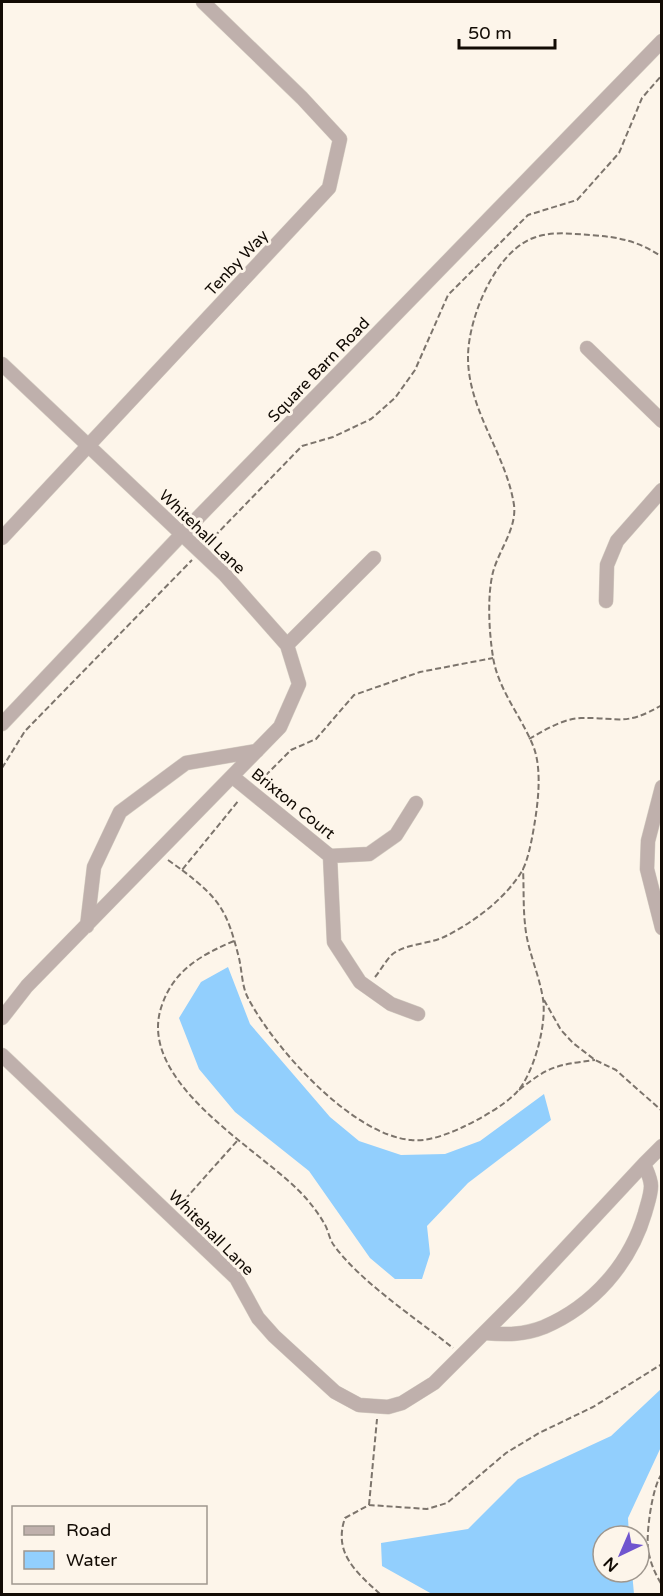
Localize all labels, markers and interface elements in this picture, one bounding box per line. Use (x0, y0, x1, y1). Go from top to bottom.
scale bar (459, 12, 555, 50)
text: 50 m (468, 22, 512, 44)
street label: Tenby Way (201, 225, 273, 300)
street label: Square Barn Road (264, 313, 374, 427)
street label: Whitehall Lane (154, 486, 250, 578)
street label: Brixton Court (247, 764, 339, 844)
street label: Whitehall Lane (164, 1186, 258, 1280)
legend (12, 1506, 207, 1584)
text: Road (66, 1519, 111, 1541)
north arrow (591, 1524, 651, 1584)
text: Water (66, 1549, 117, 1571)
text: N (600, 1552, 623, 1576)

